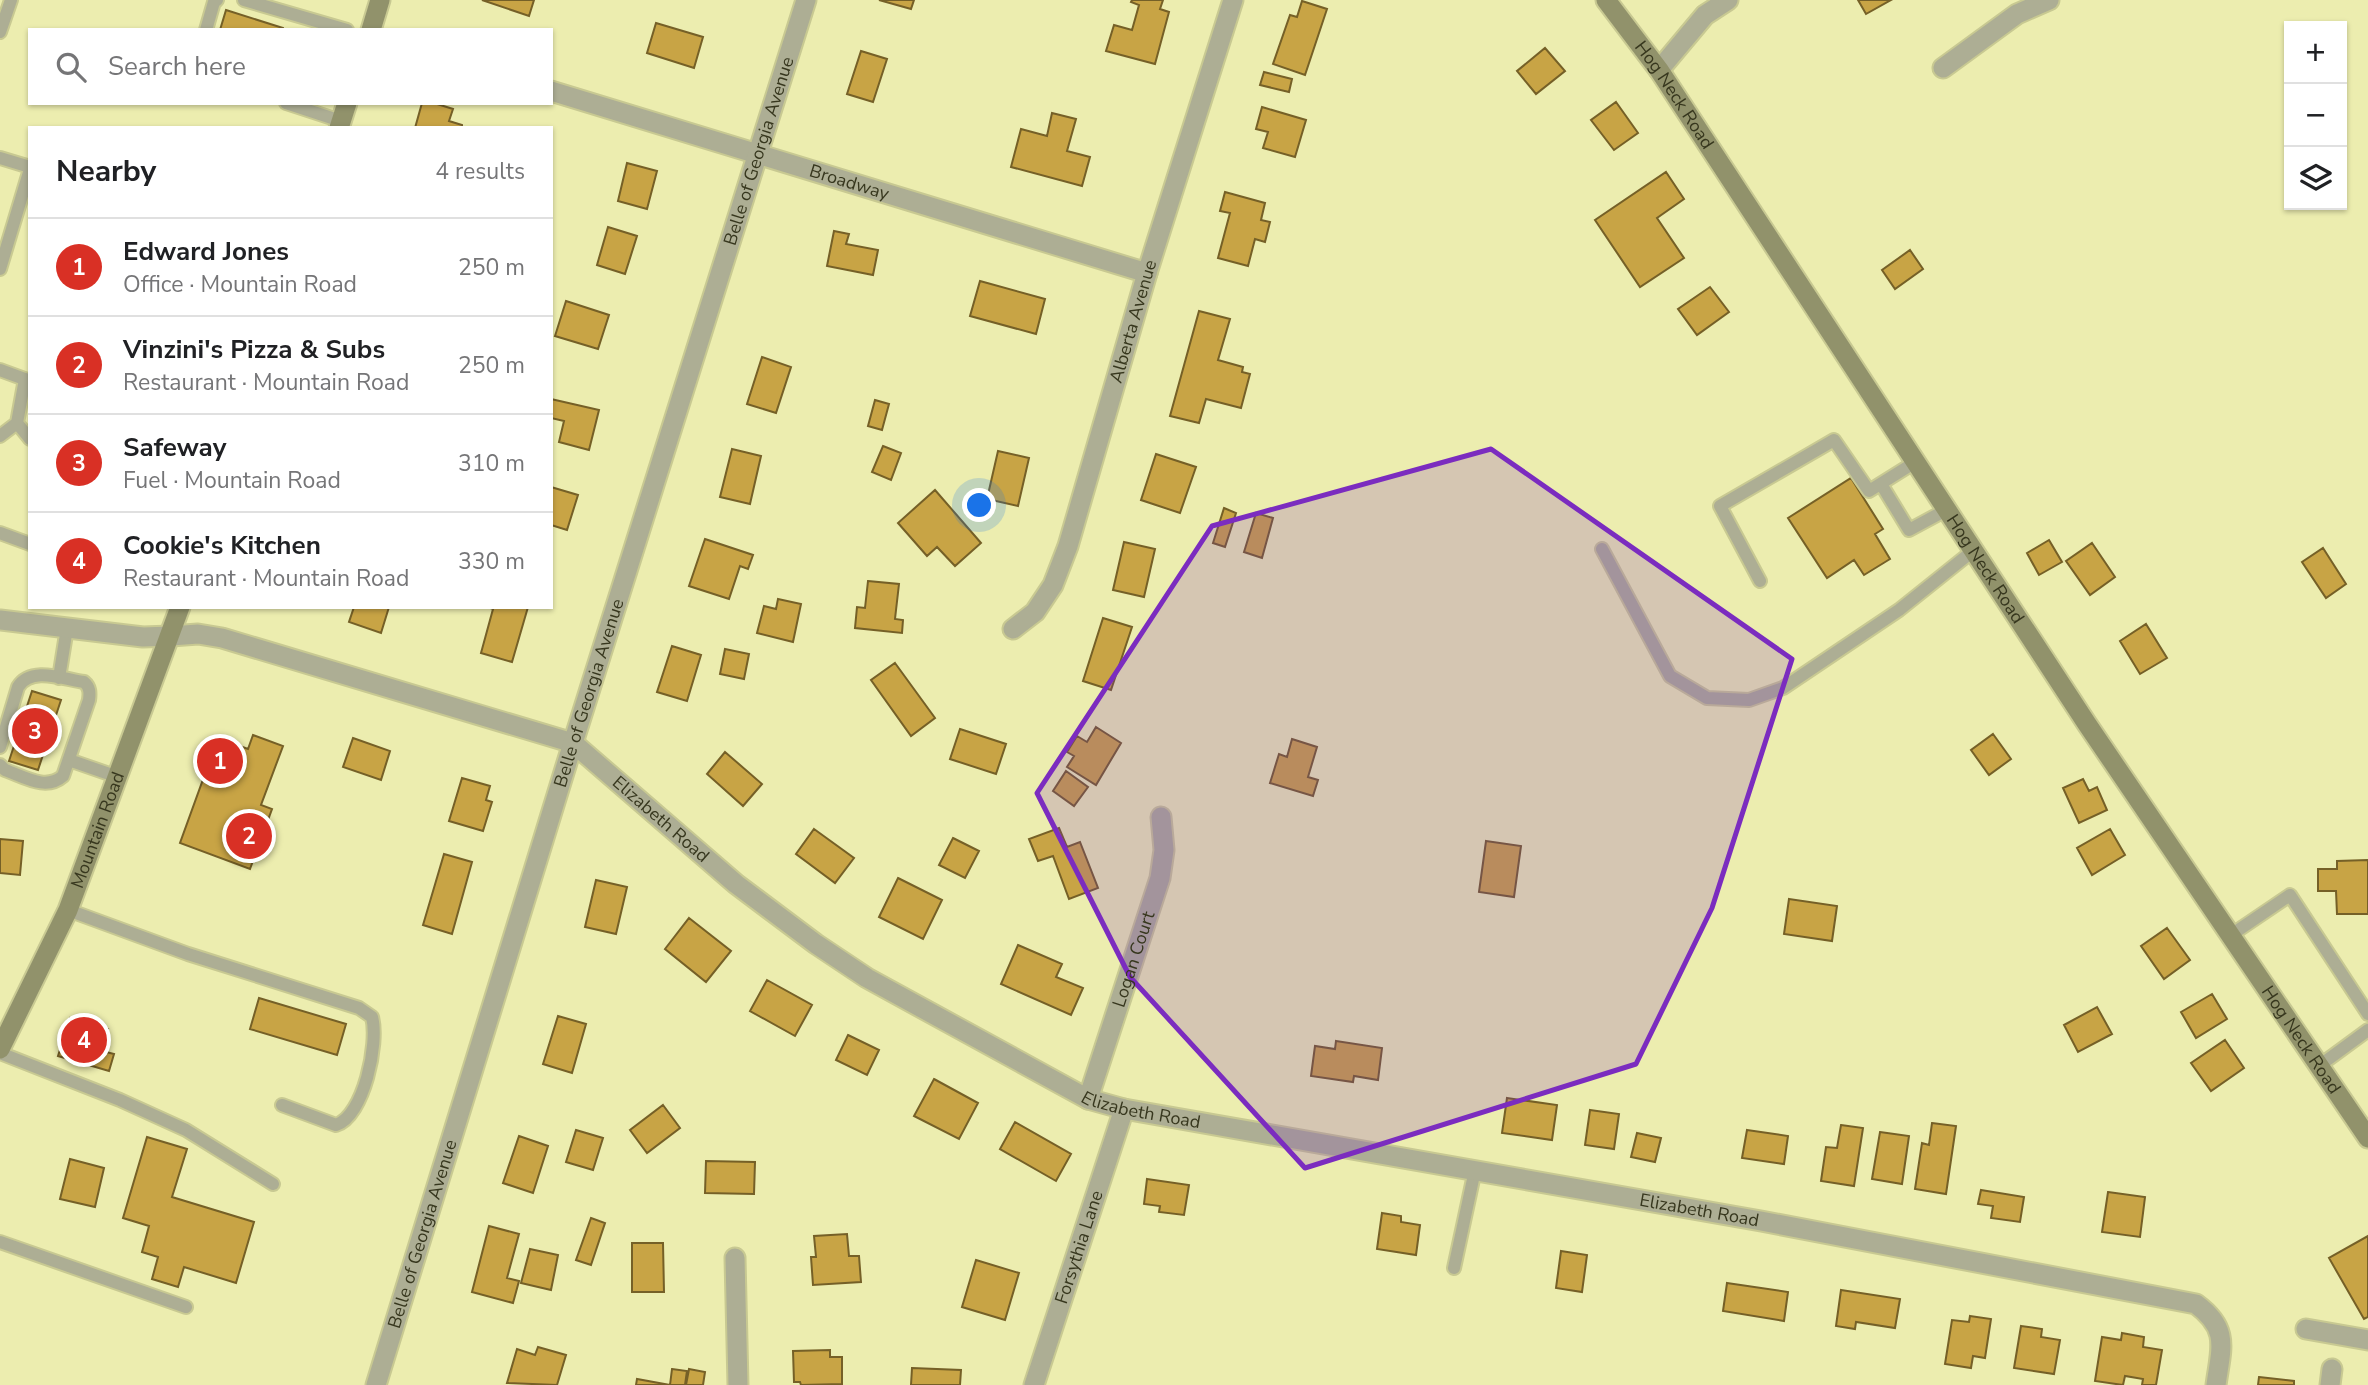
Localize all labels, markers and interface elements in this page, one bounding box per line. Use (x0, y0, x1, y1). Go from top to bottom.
map controls (2284, 21, 2347, 210)
button: + (2284, 21, 2347, 84)
search box (28, 28, 553, 105)
street label: Hog Neck Road (1629, 36, 1719, 154)
icon: search (52, 48, 90, 86)
text: Search here (108, 49, 246, 84)
street label: Belle of Georgia Avenue (718, 54, 799, 248)
button: − (2284, 84, 2347, 147)
button: layers (2284, 147, 2347, 210)
text: Nearby (56, 151, 156, 192)
text: 4 results (435, 156, 525, 187)
street label: Broadway (807, 159, 893, 206)
text: Edward Jones (123, 234, 289, 269)
text: 1 (72, 252, 86, 283)
text: 250 m (458, 252, 525, 283)
street label: Alberta Avenue (1104, 257, 1162, 386)
text: Office · Mountain Road (123, 269, 357, 300)
text: Vinzini's Pizza & Subs (123, 332, 385, 367)
text: 2 (72, 350, 86, 381)
text: 250 m (458, 350, 525, 381)
text: Restaurant · Mountain Road (123, 367, 409, 398)
text: Safeway (123, 430, 226, 465)
text: 3 (72, 448, 86, 479)
text: 310 m (458, 448, 525, 479)
text: Fuel · Mountain Road (123, 465, 341, 496)
your location (962, 488, 996, 522)
street label: Hog Neck Road (1941, 510, 2030, 628)
text: Cookie's Kitchen (123, 528, 321, 563)
text: 4 (72, 546, 86, 577)
text: 330 m (458, 546, 525, 577)
text: Restaurant · Mountain Road (123, 563, 409, 594)
street label: Belle of Georgia Avenue (548, 596, 630, 790)
pin: 3 (12, 705, 58, 757)
pin: 1 (197, 735, 243, 787)
street label: Mountain Road (65, 768, 130, 892)
street label: Elizabeth Road (607, 770, 715, 868)
pin: 2 (226, 810, 272, 862)
street label: Logan Court (1107, 908, 1161, 1010)
street label: Hog Neck Road (2256, 981, 2347, 1098)
pin: 4 (61, 1014, 107, 1066)
street label: Elizabeth Road (1077, 1086, 1202, 1134)
street label: Belle of Georgia Avenue (382, 1137, 463, 1331)
street label: Forsythia Lane (1049, 1187, 1109, 1307)
street label: Elizabeth Road (1638, 1188, 1761, 1232)

